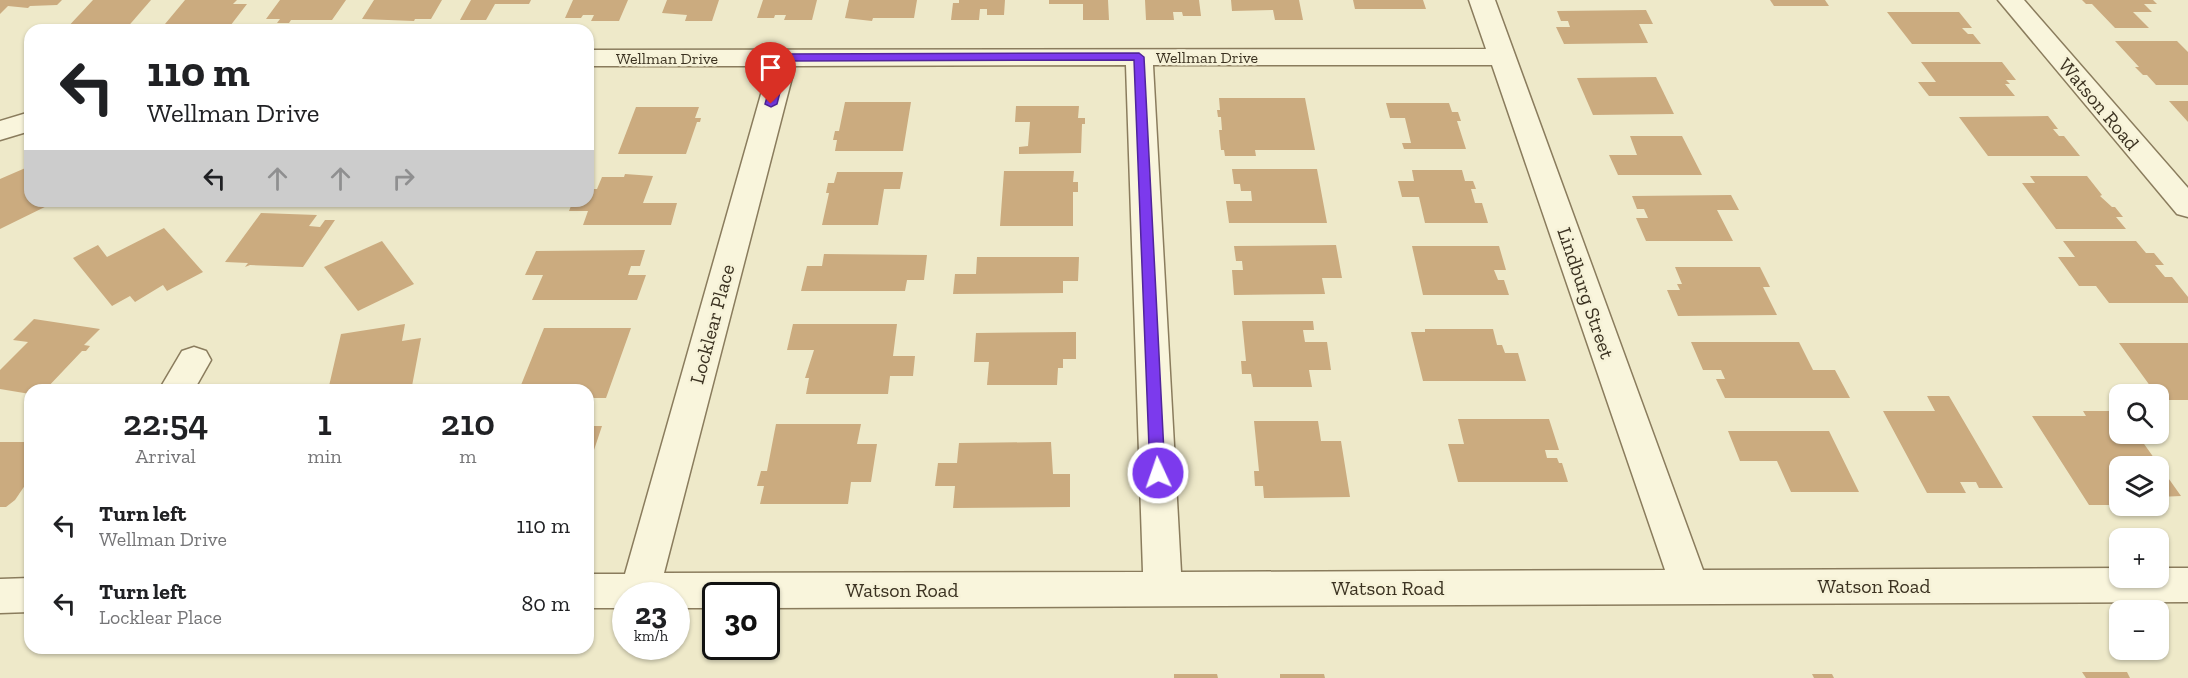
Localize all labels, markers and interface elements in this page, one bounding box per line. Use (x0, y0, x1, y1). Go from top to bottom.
pin (745, 42, 796, 104)
text: 110 m (147, 46, 250, 97)
icon: left (48, 48, 126, 126)
street label: Wellman Drive (1156, 48, 1258, 67)
street label: Wellman Drive (616, 49, 718, 68)
icon: arrive (754, 51, 787, 84)
street label: Watson Road (2054, 53, 2144, 155)
text: Wellman Drive (147, 97, 320, 129)
icon: left (198, 162, 231, 195)
icon: ahead (261, 162, 294, 195)
icon: ahead (324, 162, 357, 195)
icon: right (387, 162, 420, 195)
street label: Lindburg Street (1552, 224, 1620, 362)
street label: Locklear Place (685, 262, 739, 386)
map controls (2109, 384, 2169, 660)
button: search (2109, 384, 2169, 444)
text: 22:54 (123, 401, 208, 444)
text: 1 (318, 401, 332, 444)
text: 210 (441, 401, 495, 444)
position arrow (1126, 441, 1190, 505)
text: Arrival (136, 444, 196, 468)
text: min (308, 444, 342, 468)
text: m (459, 444, 477, 468)
button: layers (2109, 456, 2169, 516)
text: Turn left (99, 500, 186, 527)
icon: left (48, 509, 81, 542)
text: 110 m (516, 512, 570, 539)
text: Wellman Drive (99, 527, 227, 551)
button: + (2109, 528, 2169, 588)
street label: Watson Road (1818, 574, 1930, 598)
street label: Watson Road (1332, 576, 1444, 600)
text: Turn left (99, 578, 186, 605)
street label: Watson Road (846, 578, 958, 602)
speed limit sign: 30 (702, 582, 780, 660)
icon: left (48, 587, 81, 620)
text: 80 m (522, 590, 570, 617)
text: 23 (635, 596, 667, 632)
button: − (2109, 600, 2169, 660)
text: Locklear Place (99, 605, 222, 629)
text: km/h (634, 627, 668, 645)

